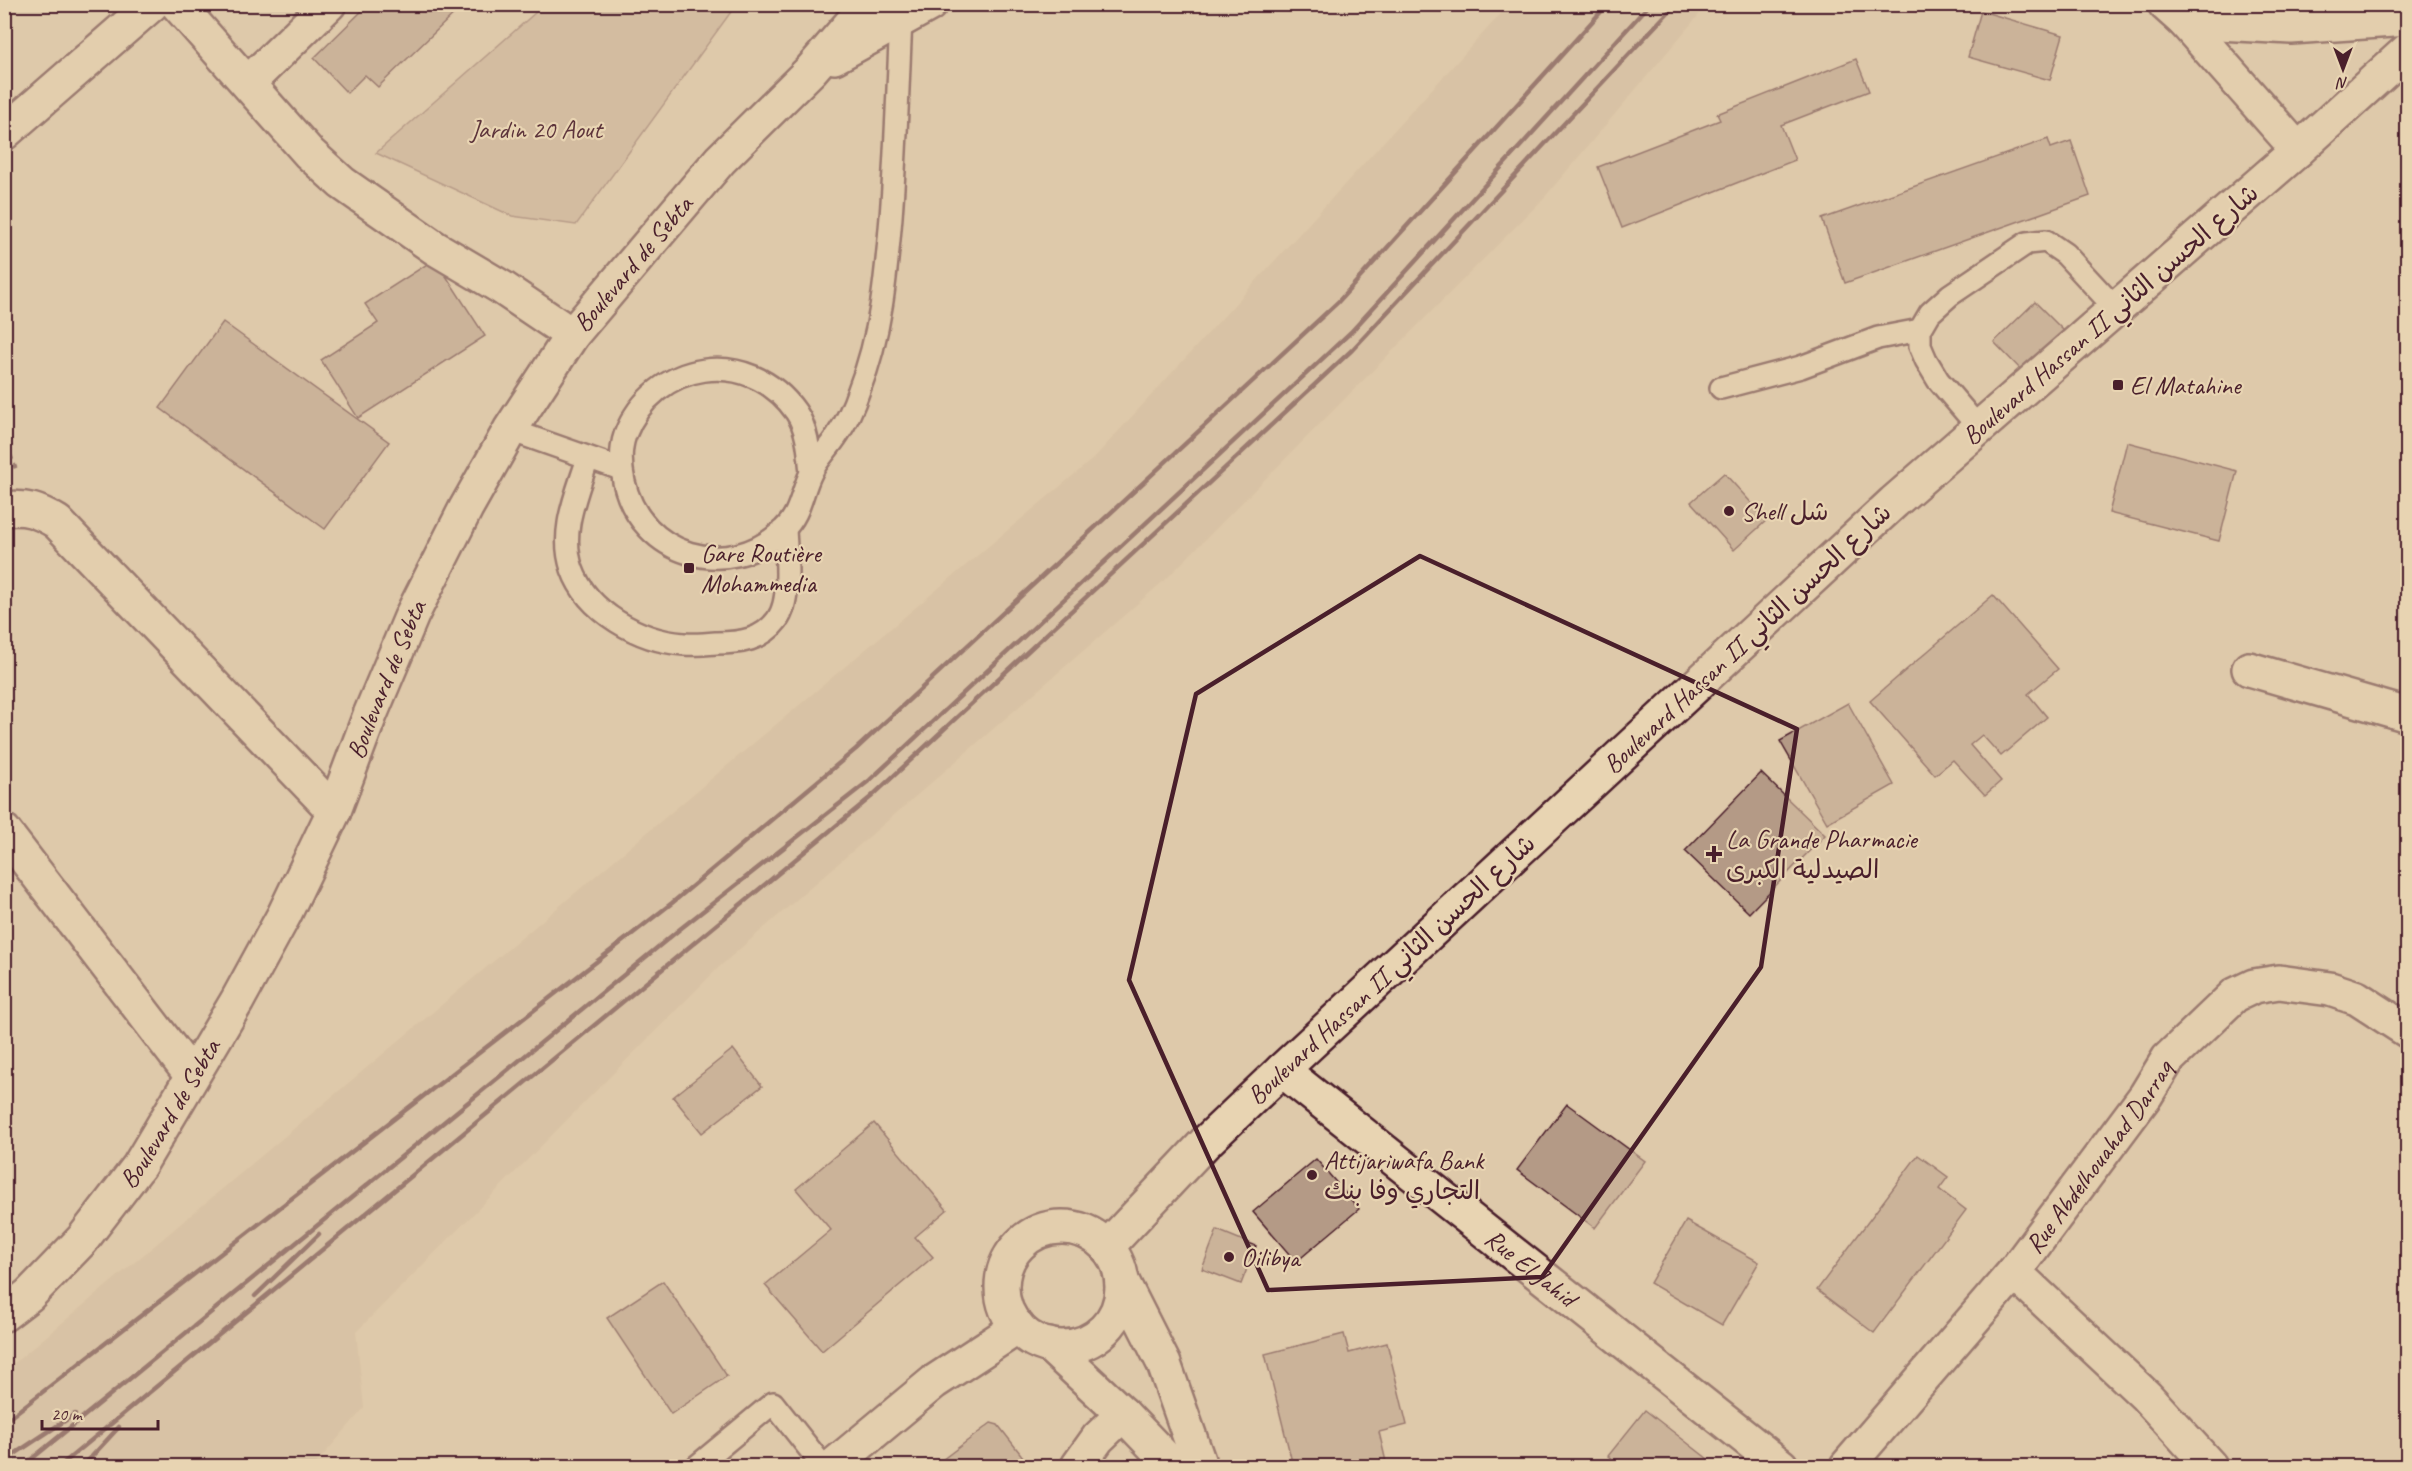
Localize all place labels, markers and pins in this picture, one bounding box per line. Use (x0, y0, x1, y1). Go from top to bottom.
place label: El Matahine (2130, 369, 2243, 402)
marker: El Matahine (2111, 378, 2125, 392)
place label: Shell شل (1741, 495, 1829, 528)
marker: Shell شل (1722, 504, 1736, 518)
place label: Gare Routière Mohammedia (701, 537, 823, 600)
marker: Gare Routière Mohammedia (682, 561, 696, 575)
place label: La Grande Pharmacie الصيدلية الكبرى (1726, 823, 1919, 886)
marker: La Grande Pharmacie الصيدلية الكبرى (1707, 847, 1721, 861)
place label: Attijariwafa Bank التجاري وفا بنك (1324, 1144, 1485, 1209)
marker: Attijariwafa Bank التجاري وفا بنك (1305, 1168, 1319, 1182)
place label: Oilibya (1241, 1241, 1302, 1274)
marker: Oilibya (1222, 1250, 1236, 1264)

